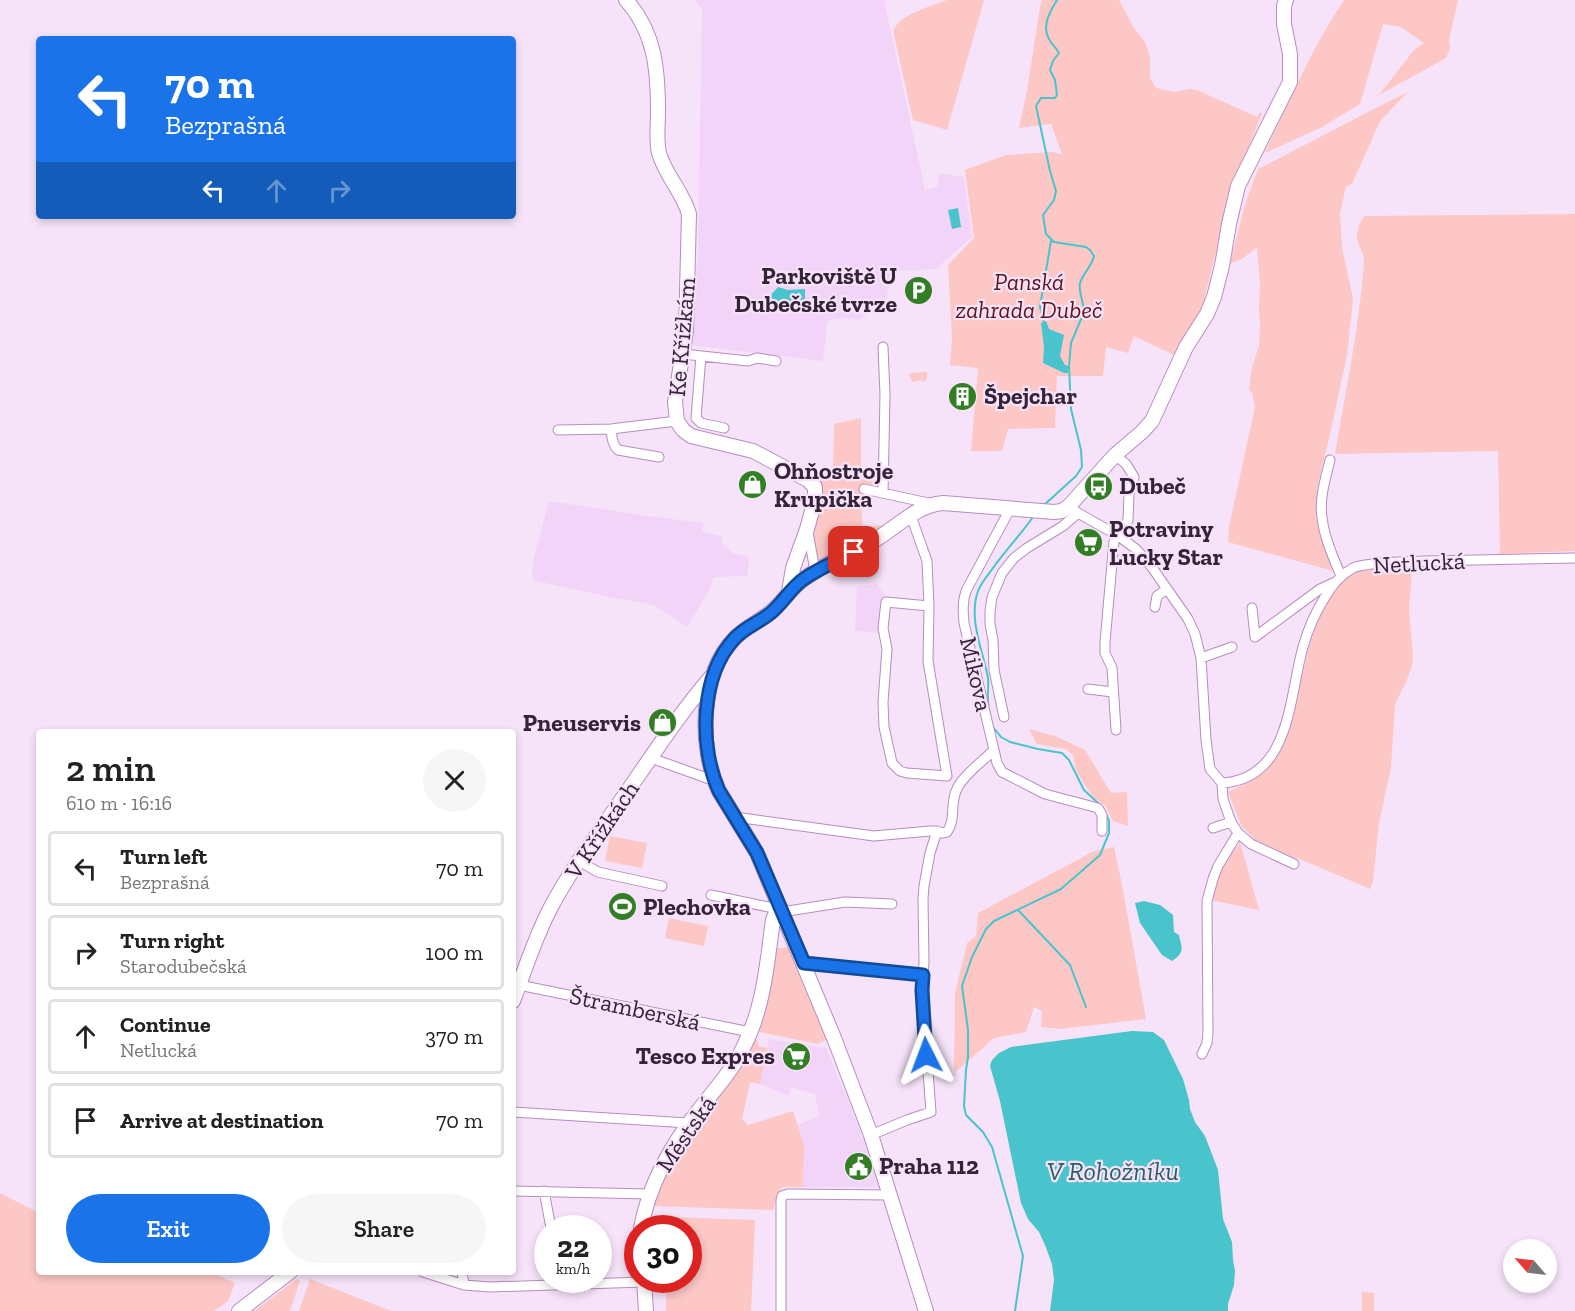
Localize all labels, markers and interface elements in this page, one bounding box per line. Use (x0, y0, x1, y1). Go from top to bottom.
text: 70 m (165, 58, 255, 109)
icon: left (66, 60, 144, 138)
text: Bezprašná (165, 109, 286, 141)
icon: left (197, 174, 230, 207)
icon: ahead (260, 174, 293, 207)
icon: right (323, 174, 356, 207)
place label: Parkoviště U Dubečské tvrze (734, 261, 897, 318)
park label: Panská zahrada Dubeč (955, 267, 1103, 324)
parking icon: Parkoviště U Dubečské tvrze (902, 274, 934, 306)
street label: Ke Křížkám (662, 276, 701, 398)
building icon: Špejchar (947, 380, 979, 412)
place label: Špejchar (984, 381, 1077, 410)
place label: Ohňostroje Krupička (774, 456, 894, 513)
shop icon: Ohňostroje Krupička (737, 469, 769, 501)
bus stop icon: Dubeč (1082, 470, 1114, 502)
place label: Dubeč (1119, 471, 1186, 500)
place label: Potraviny Lucky Star (1109, 514, 1223, 571)
pin (828, 526, 879, 577)
supermarket icon: Potraviny Lucky Star (1072, 527, 1104, 559)
icon: arrive (837, 535, 870, 568)
street label: Netlucká (1372, 546, 1466, 579)
street label: Mikova (954, 634, 999, 714)
shop icon: Pneuservis (646, 707, 678, 739)
place label: Pneuservis (523, 708, 641, 737)
text: 2 min (66, 747, 155, 790)
button: close (423, 749, 486, 812)
street label: V Křížkách (558, 775, 645, 885)
text: 610 m · 16:16 (66, 791, 172, 815)
text: Turn left (120, 843, 207, 870)
icon: left (69, 852, 102, 885)
text: 70 m (436, 855, 483, 882)
text: Bezprašná (120, 870, 210, 894)
sports icon: Plechovka (606, 891, 638, 923)
place label: Plechovka (643, 892, 751, 921)
text: Turn right (120, 927, 224, 954)
icon: right (69, 936, 102, 969)
text: 100 m (425, 939, 483, 966)
text: Starodubečská (120, 954, 247, 978)
street label: Štramberská (567, 981, 703, 1037)
text: Continue (120, 1011, 211, 1038)
icon: ahead (69, 1020, 102, 1053)
text: 370 m (425, 1023, 483, 1050)
position arrow (894, 1023, 958, 1087)
text: Netlucká (120, 1038, 197, 1062)
supermarket icon: Tesco Expres (780, 1040, 812, 1072)
place label: Tesco Expres (635, 1041, 775, 1070)
street label: Městská (650, 1090, 722, 1177)
icon: arrive (69, 1104, 102, 1137)
text: Arrive at destination (120, 1107, 323, 1134)
text: 70 m (436, 1107, 483, 1134)
public building icon: Praha 112 (842, 1150, 874, 1182)
place label: Praha 112 (879, 1151, 979, 1180)
water label: V Rohožníku (1047, 1155, 1179, 1187)
button: Exit (66, 1194, 270, 1263)
button: Share (282, 1194, 486, 1263)
speed limit sign: 30 (624, 1215, 702, 1293)
text: 22 (557, 1229, 589, 1265)
north arrow (1503, 1239, 1557, 1293)
map controls (1503, 1239, 1557, 1293)
text: km/h (556, 1260, 590, 1278)

